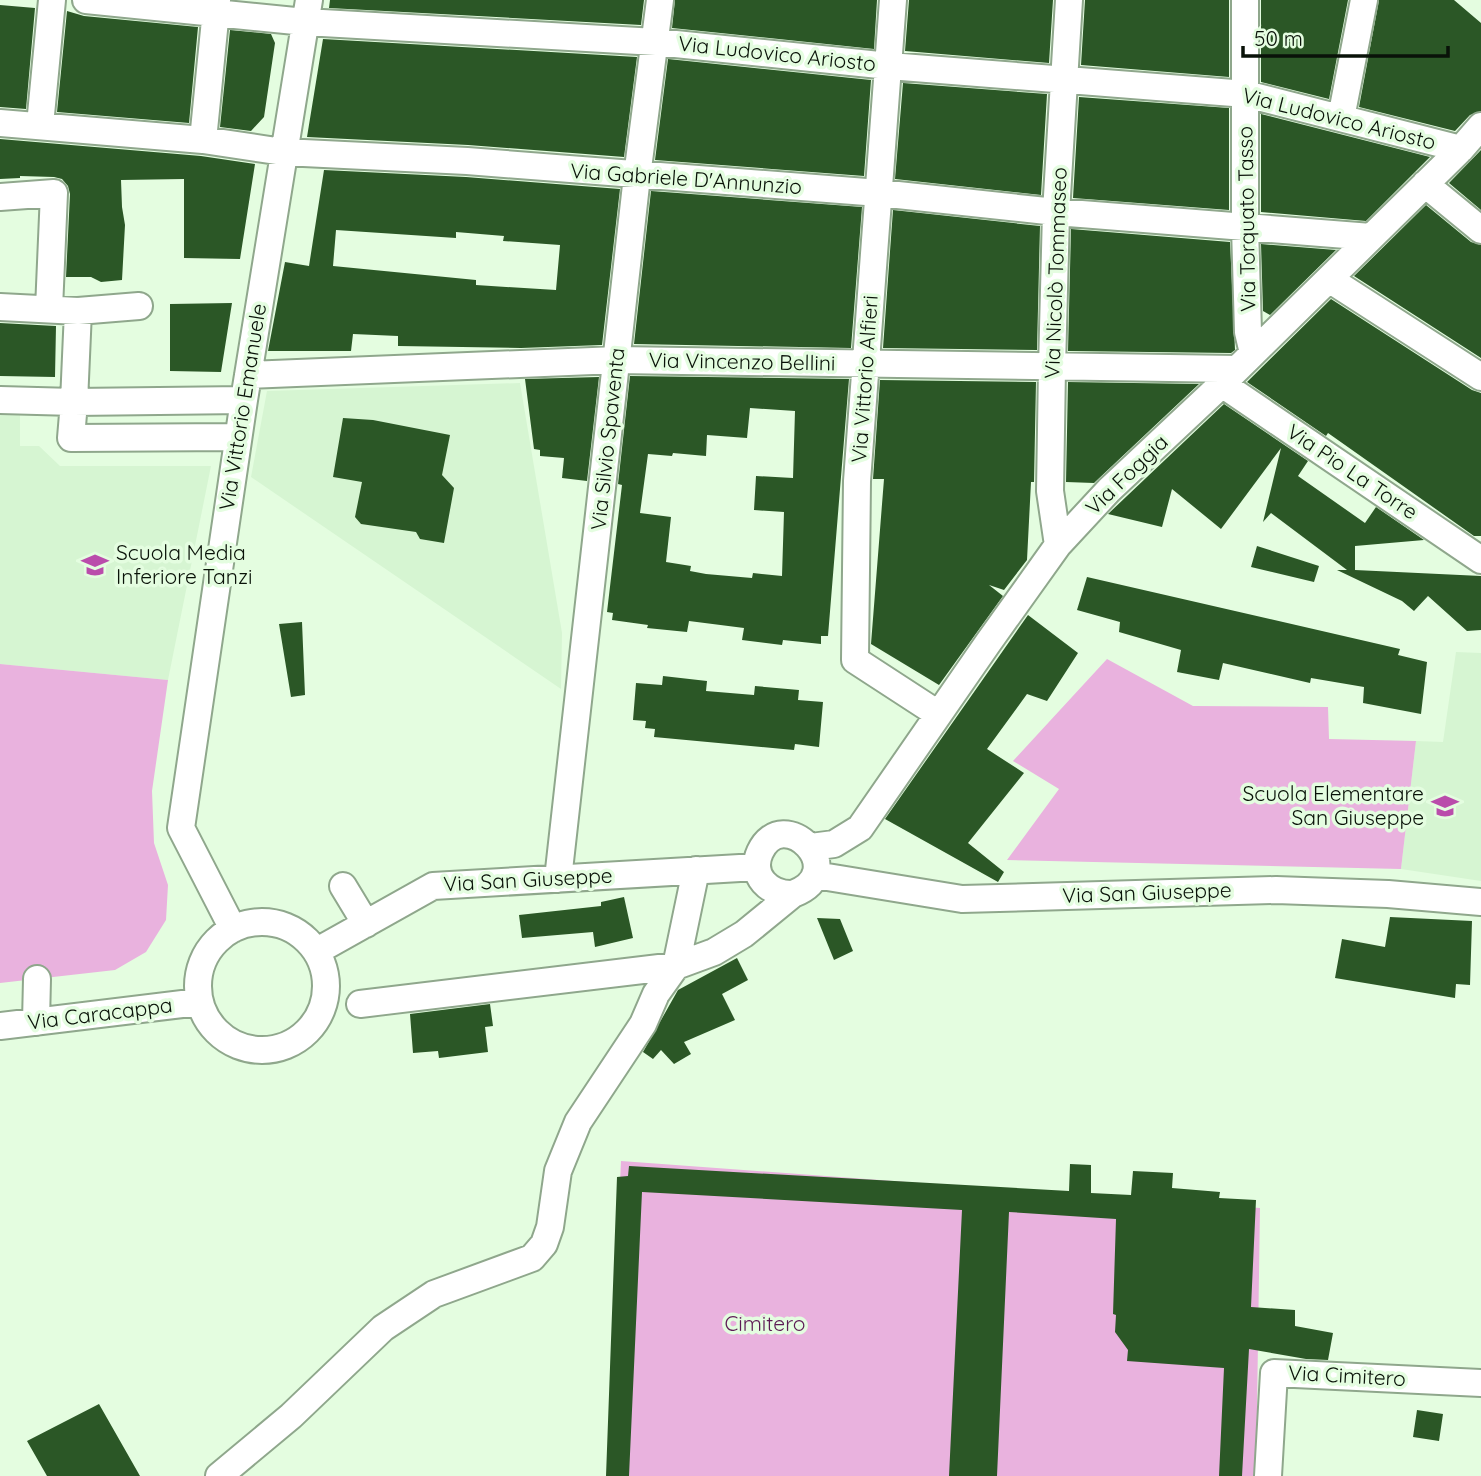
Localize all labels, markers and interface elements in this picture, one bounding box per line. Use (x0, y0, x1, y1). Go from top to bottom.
scale bar (1243, 14, 1448, 58)
text: 50 m (1254, 25, 1303, 51)
street label: Via Ludovico Ariosto (677, 30, 877, 76)
street label: Via Ludovico Ariosto (1240, 81, 1439, 155)
street label: Via Torquato Tasso (1231, 126, 1261, 312)
street label: Via Gabriele D'Annunzio (569, 157, 803, 199)
street label: Via Nicolò Tommaseo (1038, 167, 1072, 379)
street label: Via Vittorio Alfieri (845, 294, 883, 464)
street label: Via Vittorio Emanuele (213, 301, 271, 512)
street label: Via Silvio Spaventa (584, 346, 630, 531)
street label: Via Vincenzo Bellini (648, 346, 836, 376)
street label: Via Pio La Torre (1282, 418, 1423, 525)
street label: Via Foggia (1080, 429, 1173, 520)
place label: Scuola Media Inferiore Tanzi (116, 539, 253, 589)
school or university icon: Scuola Media Inferiore Tanzi (80, 550, 110, 580)
place label: Scuola Elementare San Giuseppe (1242, 780, 1424, 830)
school or university icon: Scuola Elementare San Giuseppe (1430, 791, 1460, 821)
street label: Via San Giuseppe (443, 862, 613, 896)
street label: Via San Giuseppe (1062, 876, 1232, 908)
street label: Via Caracappa (26, 991, 174, 1035)
park label: Cimitero (724, 1310, 806, 1336)
street label: Via Cimitero (1287, 1359, 1407, 1391)

